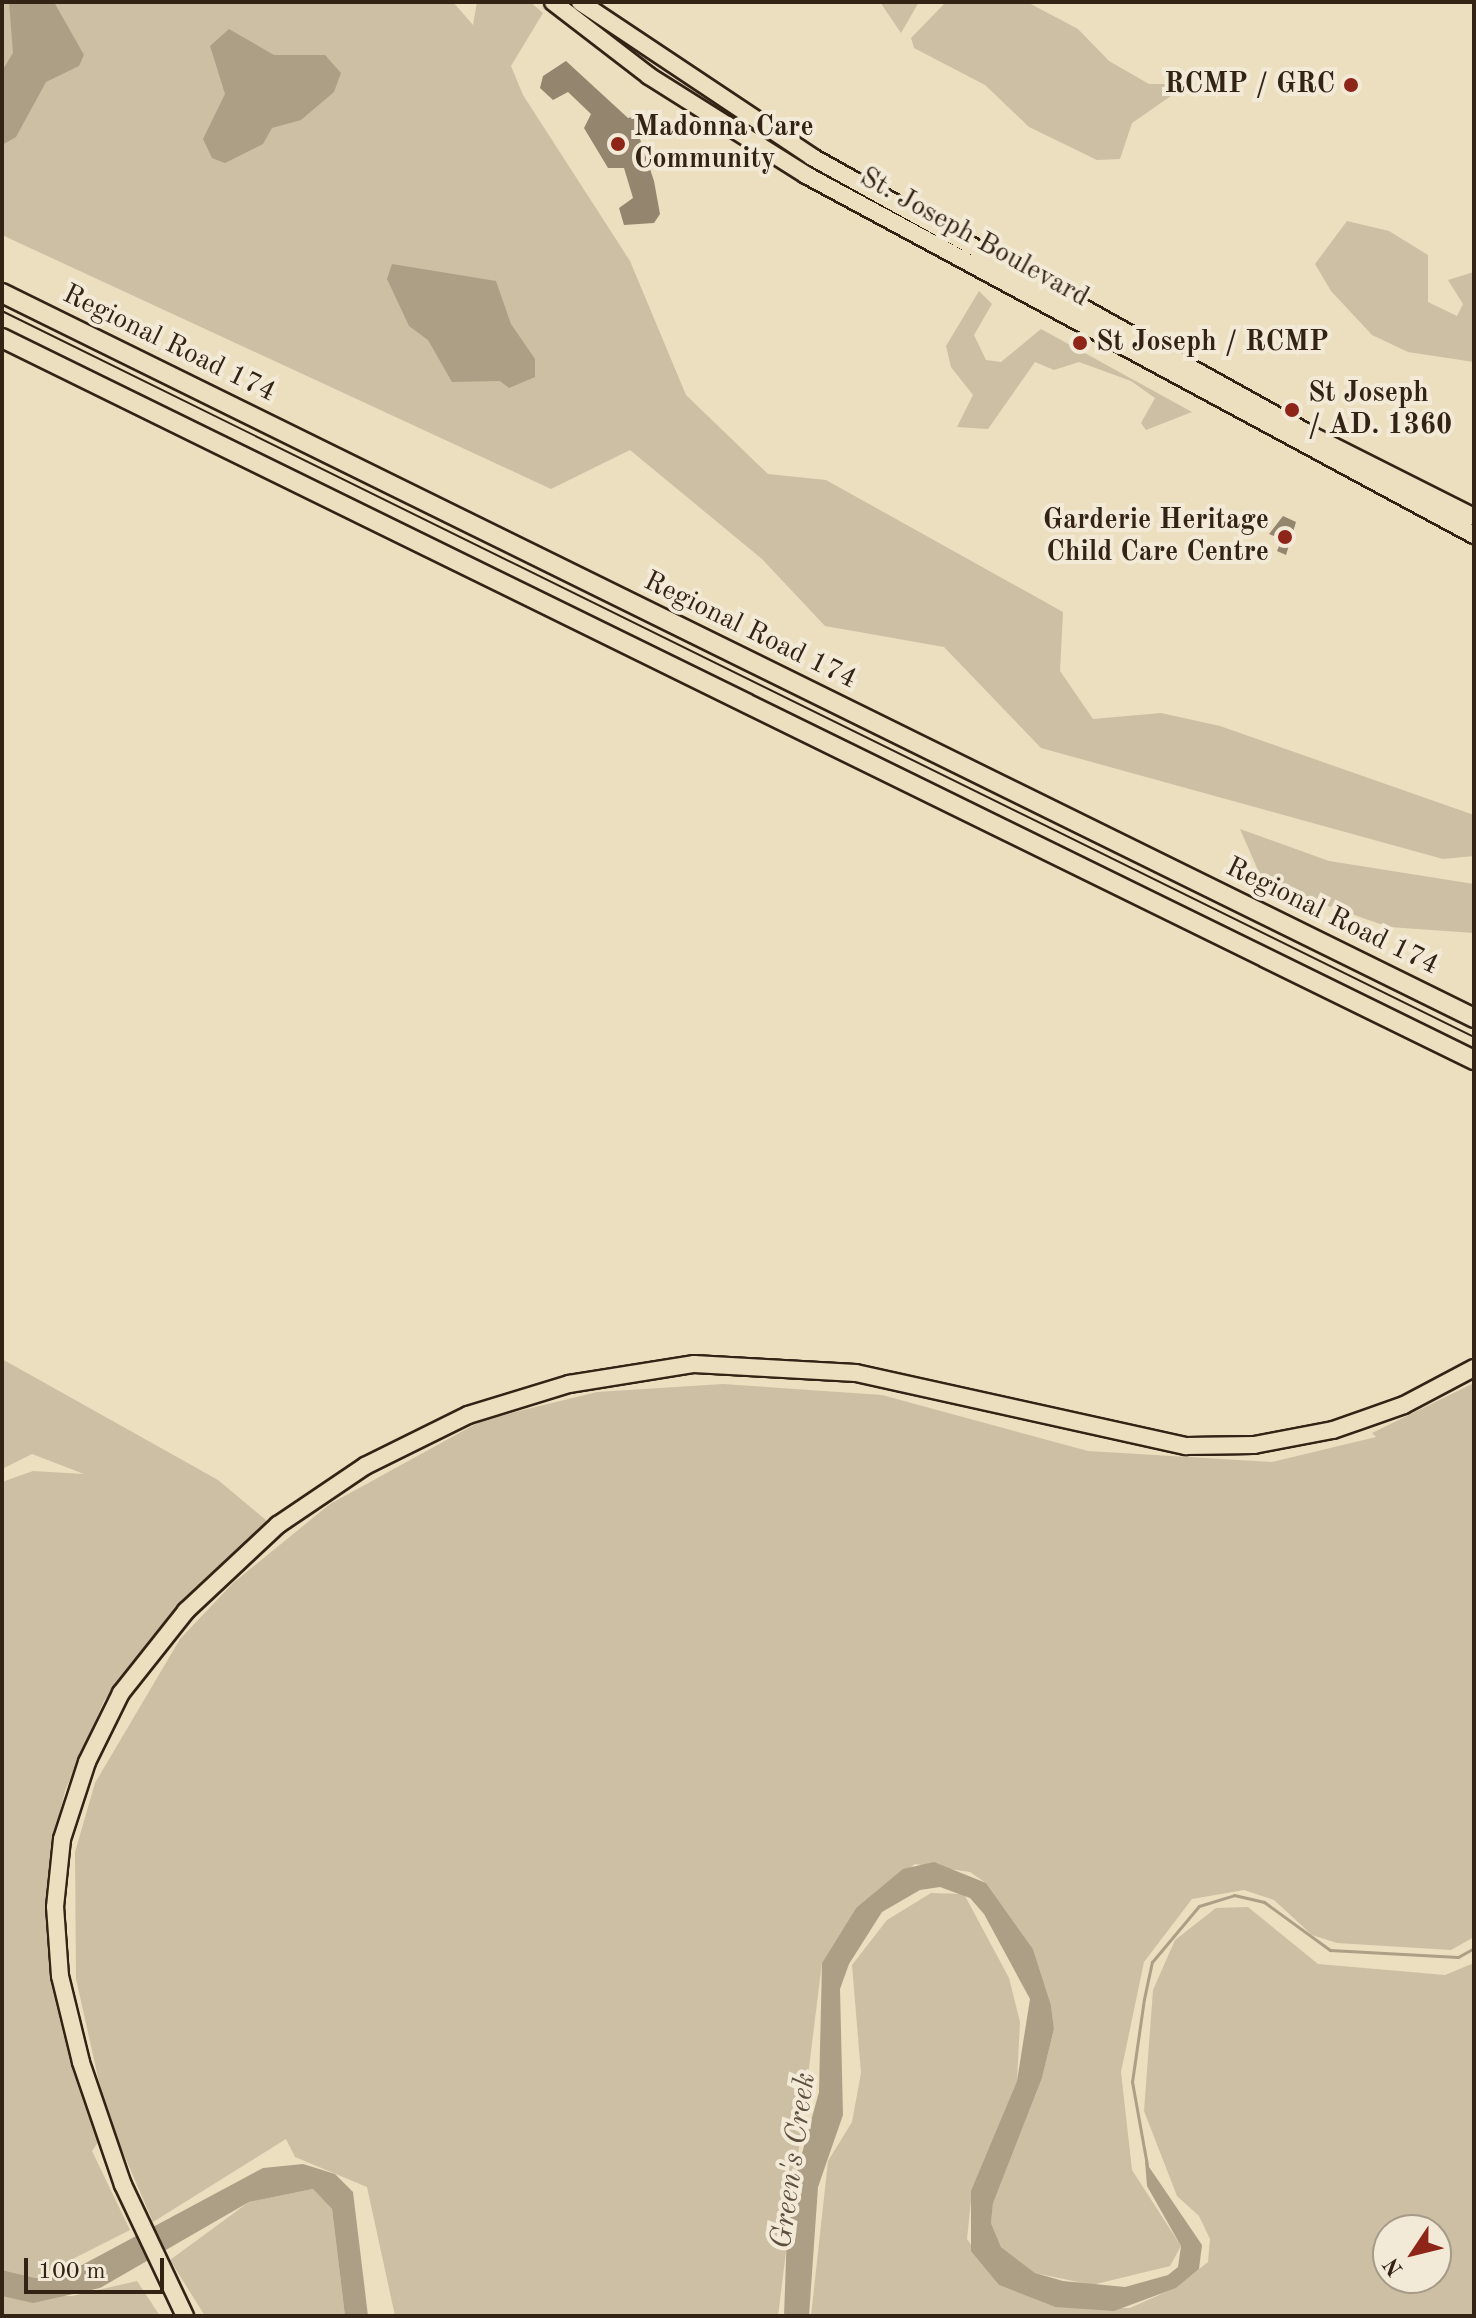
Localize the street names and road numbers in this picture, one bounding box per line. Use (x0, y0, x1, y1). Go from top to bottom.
street label: St. Joseph Boulevard (853, 161, 1095, 315)
street label: Regional Road 174 (57, 278, 281, 410)
street label: Regional Road 174 (638, 565, 862, 697)
street label: Regional Road 174 (1220, 851, 1444, 983)

